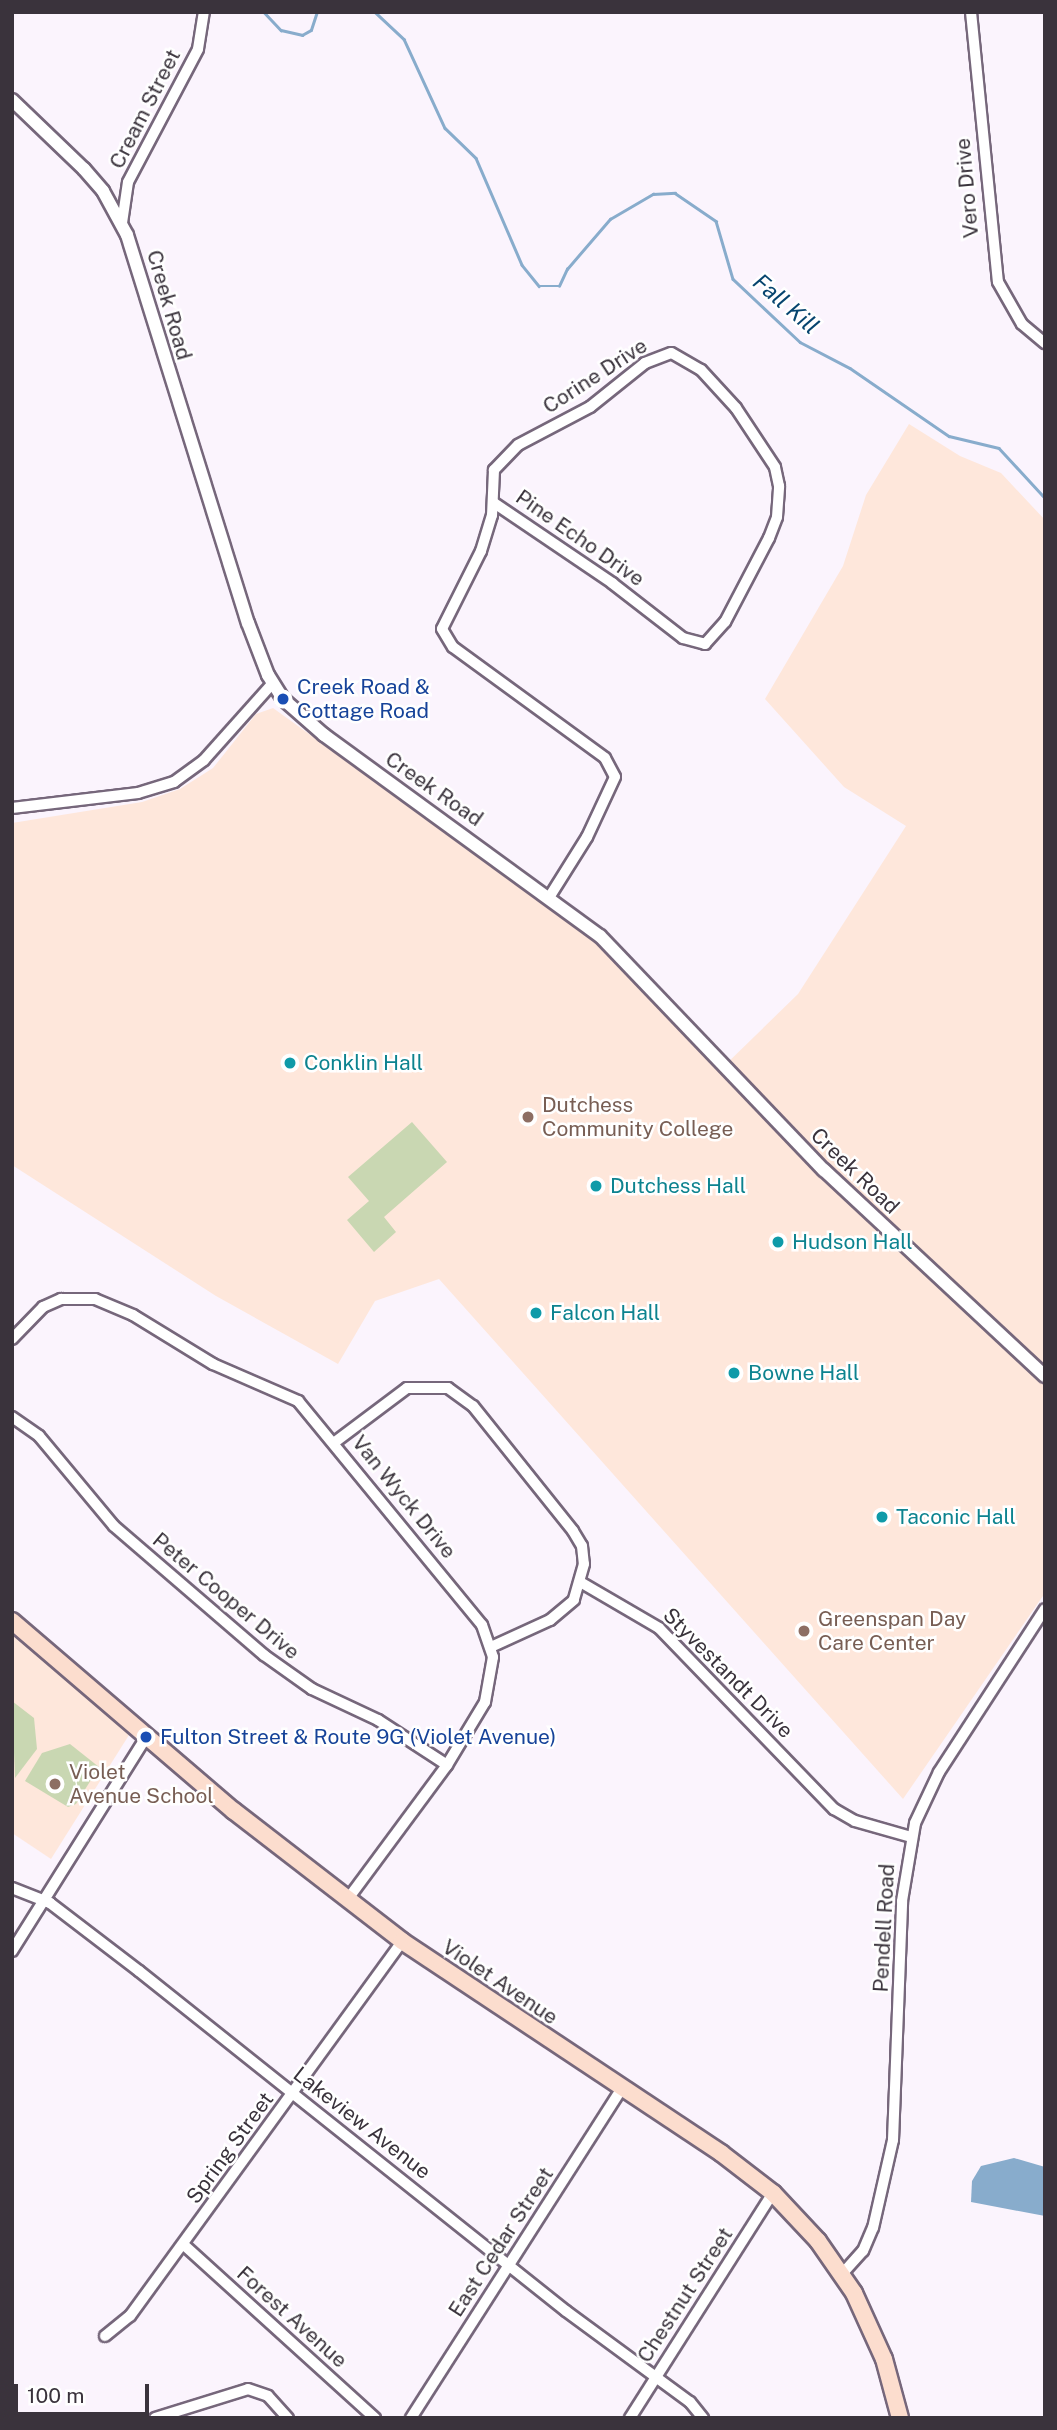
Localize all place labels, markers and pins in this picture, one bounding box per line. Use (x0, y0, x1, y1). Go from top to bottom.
place label: Creek Road & Cottage Road (297, 674, 430, 724)
marker: Creek Road & Cottage Road (275, 691, 291, 707)
place label: Conklin Hall (304, 1050, 423, 1076)
marker: Conklin Hall (282, 1055, 298, 1071)
place label: Dutchess Community College (542, 1092, 733, 1142)
marker: Dutchess Community College (520, 1109, 536, 1125)
place label: Dutchess Hall (610, 1173, 746, 1199)
marker: Dutchess Hall (588, 1178, 604, 1194)
place label: Hudson Hall (792, 1229, 913, 1255)
marker: Hudson Hall (770, 1234, 786, 1250)
place label: Falcon Hall (550, 1300, 660, 1326)
marker: Falcon Hall (528, 1305, 544, 1321)
place label: Bowne Hall (748, 1360, 859, 1386)
marker: Bowne Hall (726, 1365, 742, 1381)
place label: Taconic Hall (896, 1504, 1016, 1530)
marker: Taconic Hall (874, 1509, 890, 1525)
place label: Greenspan Day Care Center (818, 1606, 966, 1656)
marker: Greenspan Day Care Center (796, 1623, 812, 1639)
place label: Fulton Street & Route 9G (Violet Avenue) (160, 1724, 556, 1750)
marker: Fulton Street & Route 9G (Violet Avenue) (138, 1729, 154, 1745)
place label: Violet Avenue School (69, 1759, 214, 1809)
marker: Violet Avenue School (47, 1776, 63, 1792)

